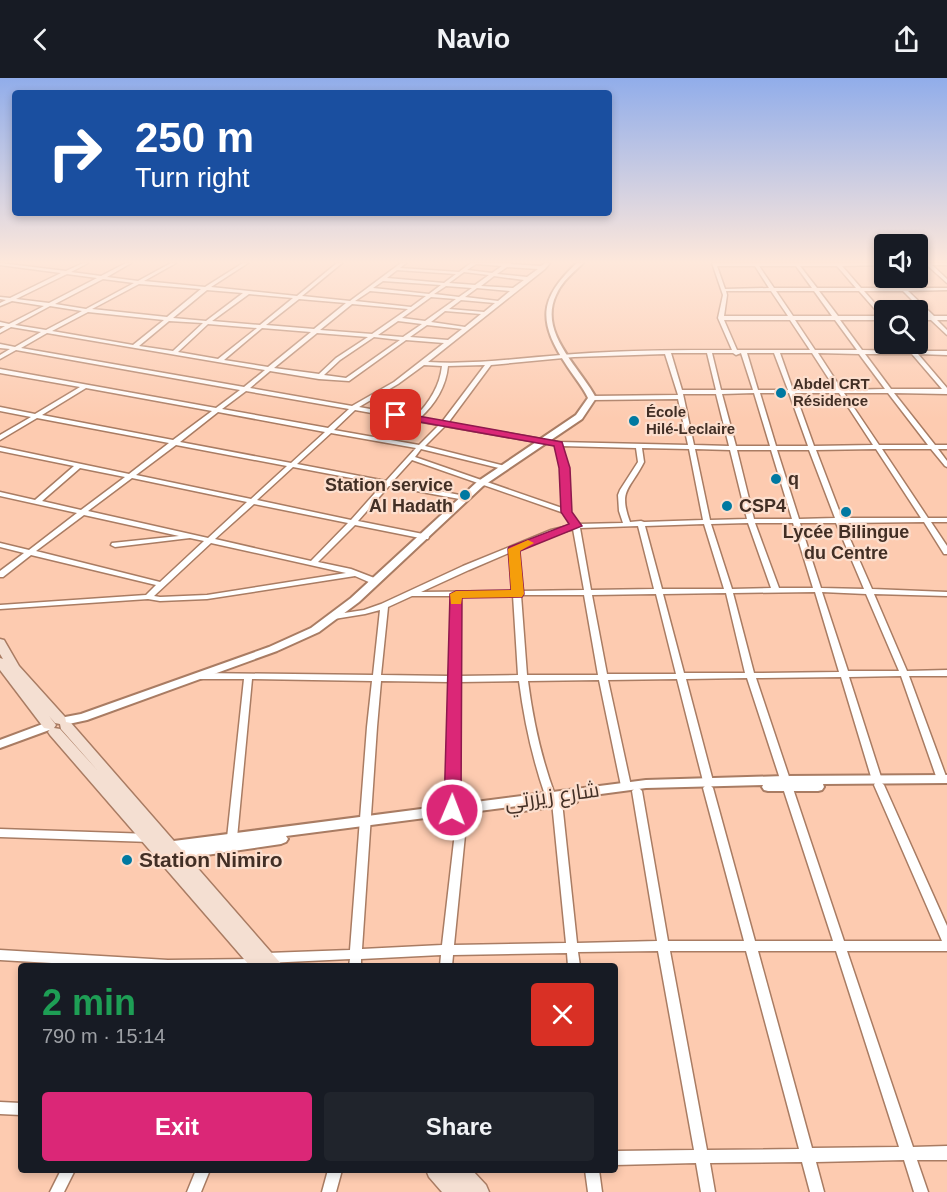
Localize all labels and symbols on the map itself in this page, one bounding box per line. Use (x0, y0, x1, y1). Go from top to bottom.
place label: Abdel CRT Résidence (793, 375, 870, 409)
marker: Abdel CRT Résidence (774, 386, 788, 400)
pin (370, 389, 421, 440)
place label: École Hilé-Leclaire (646, 403, 735, 437)
marker: École Hilé-Leclaire (627, 414, 641, 428)
place label: q (788, 469, 799, 489)
marker: q (769, 472, 783, 486)
place label: Station service Al Hadath (325, 475, 453, 516)
marker: Station service Al Hadath (458, 488, 472, 502)
place label: CSP4 (739, 496, 786, 516)
marker: CSP4 (720, 499, 734, 513)
marker: Lycée Bilingue du Centre (839, 505, 853, 519)
place label: Lycée Bilingue du Centre (783, 522, 909, 563)
street label: شارع زيزرتي (503, 777, 601, 818)
position arrow (420, 778, 484, 842)
place label: Station Nimiro (139, 848, 283, 871)
marker: Station Nimiro (120, 853, 134, 867)

